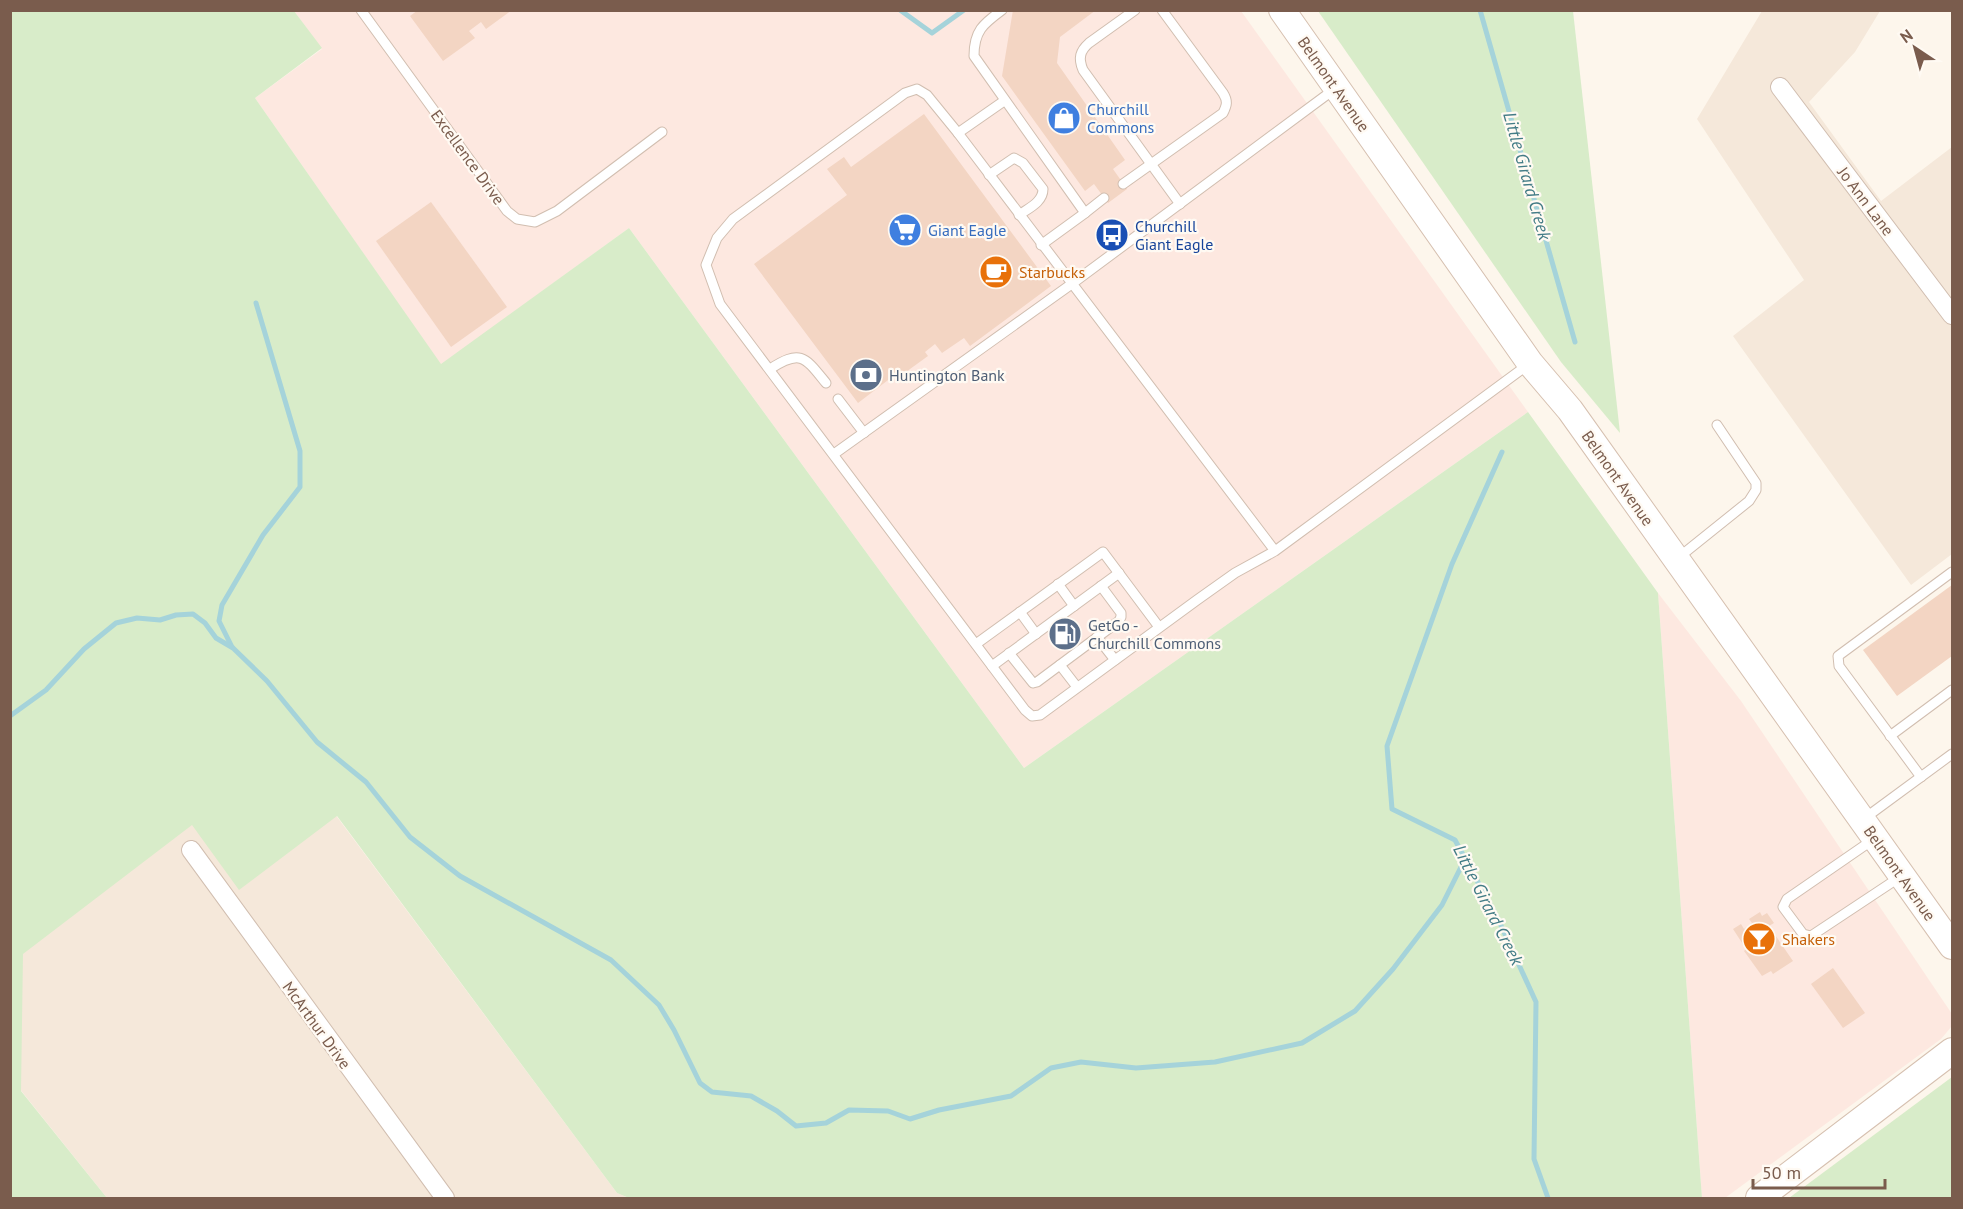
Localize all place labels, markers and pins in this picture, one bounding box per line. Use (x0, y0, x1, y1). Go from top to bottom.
place label: Churchill Commons (1087, 99, 1154, 137)
shop icon: Churchill Commons (1046, 100, 1082, 136)
supermarket icon: Giant Eagle (887, 212, 923, 248)
place label: Churchill Giant Eagle (1135, 216, 1213, 254)
bus stop icon: Churchill Giant Eagle (1094, 217, 1130, 253)
place label: Giant Eagle (928, 220, 1006, 240)
cafe icon: Starbucks (978, 254, 1014, 290)
place label: Starbucks (1019, 262, 1085, 282)
bank icon: Huntington Bank (848, 357, 884, 393)
place label: Huntington Bank (889, 365, 1005, 385)
place label: GetGo - Churchill Commons (1088, 615, 1221, 653)
fuel station icon: GetGo - Churchill Commons (1047, 616, 1083, 652)
bar icon: Shakers (1741, 921, 1777, 957)
place label: Shakers (1782, 929, 1835, 949)

